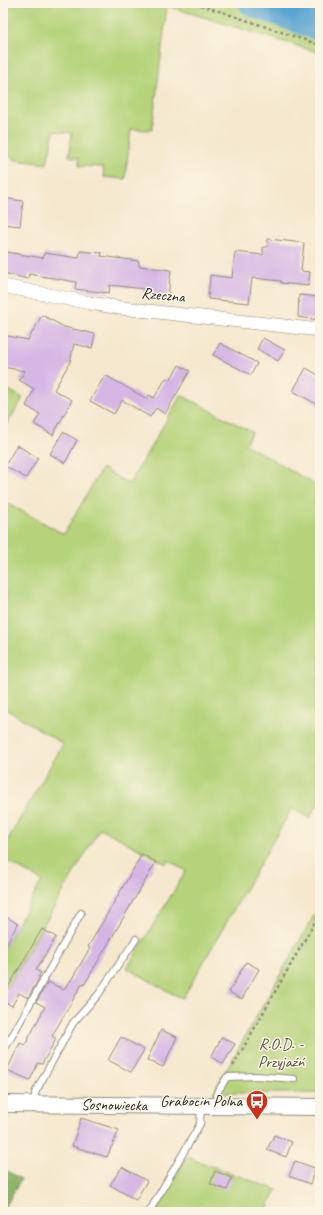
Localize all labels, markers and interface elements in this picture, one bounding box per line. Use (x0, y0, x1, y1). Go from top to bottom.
street label: Rzeczna (140, 283, 187, 307)
park label: R.O.D. - Przyjaźń (258, 1034, 306, 1072)
bus stop icon: Grabocin Polna (244, 1088, 270, 1121)
place label: Grabocin Polna (160, 1091, 244, 1111)
street label: Sosnowiecka (81, 1094, 149, 1116)

